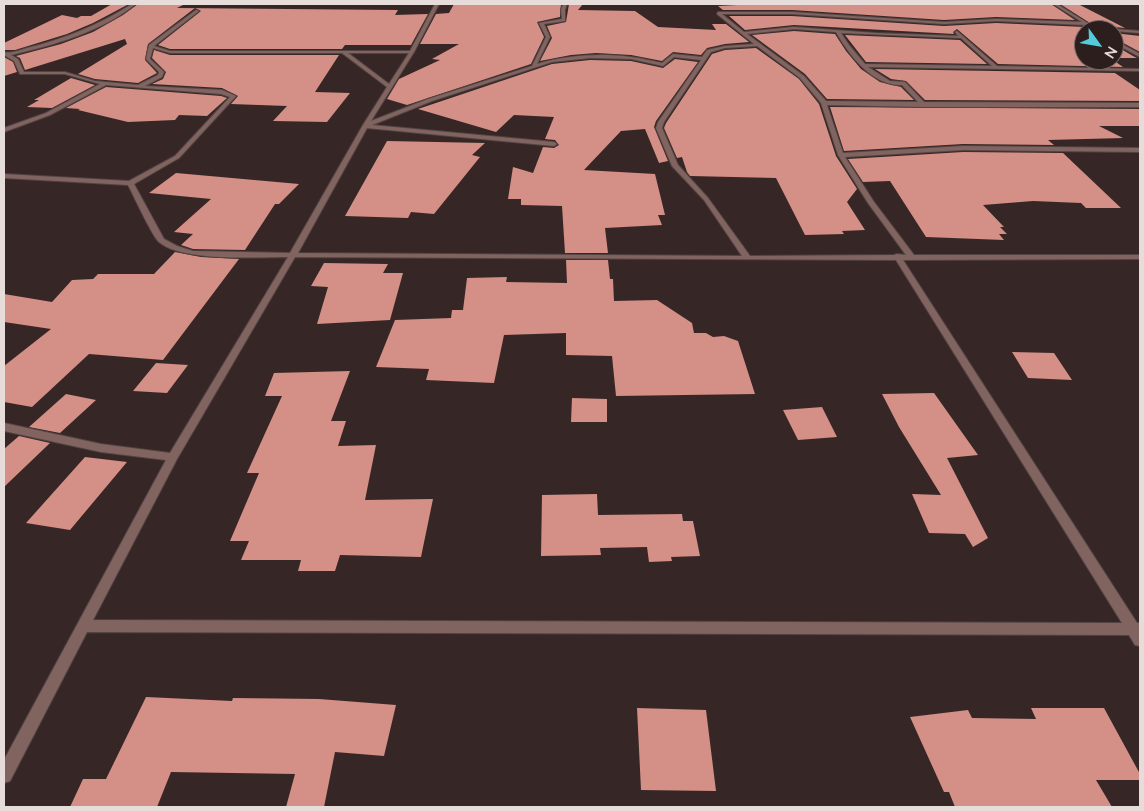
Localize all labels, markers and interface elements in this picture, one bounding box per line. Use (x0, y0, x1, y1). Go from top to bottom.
north arrow (1074, 20, 1124, 70)
text: N (1101, 44, 1121, 62)

